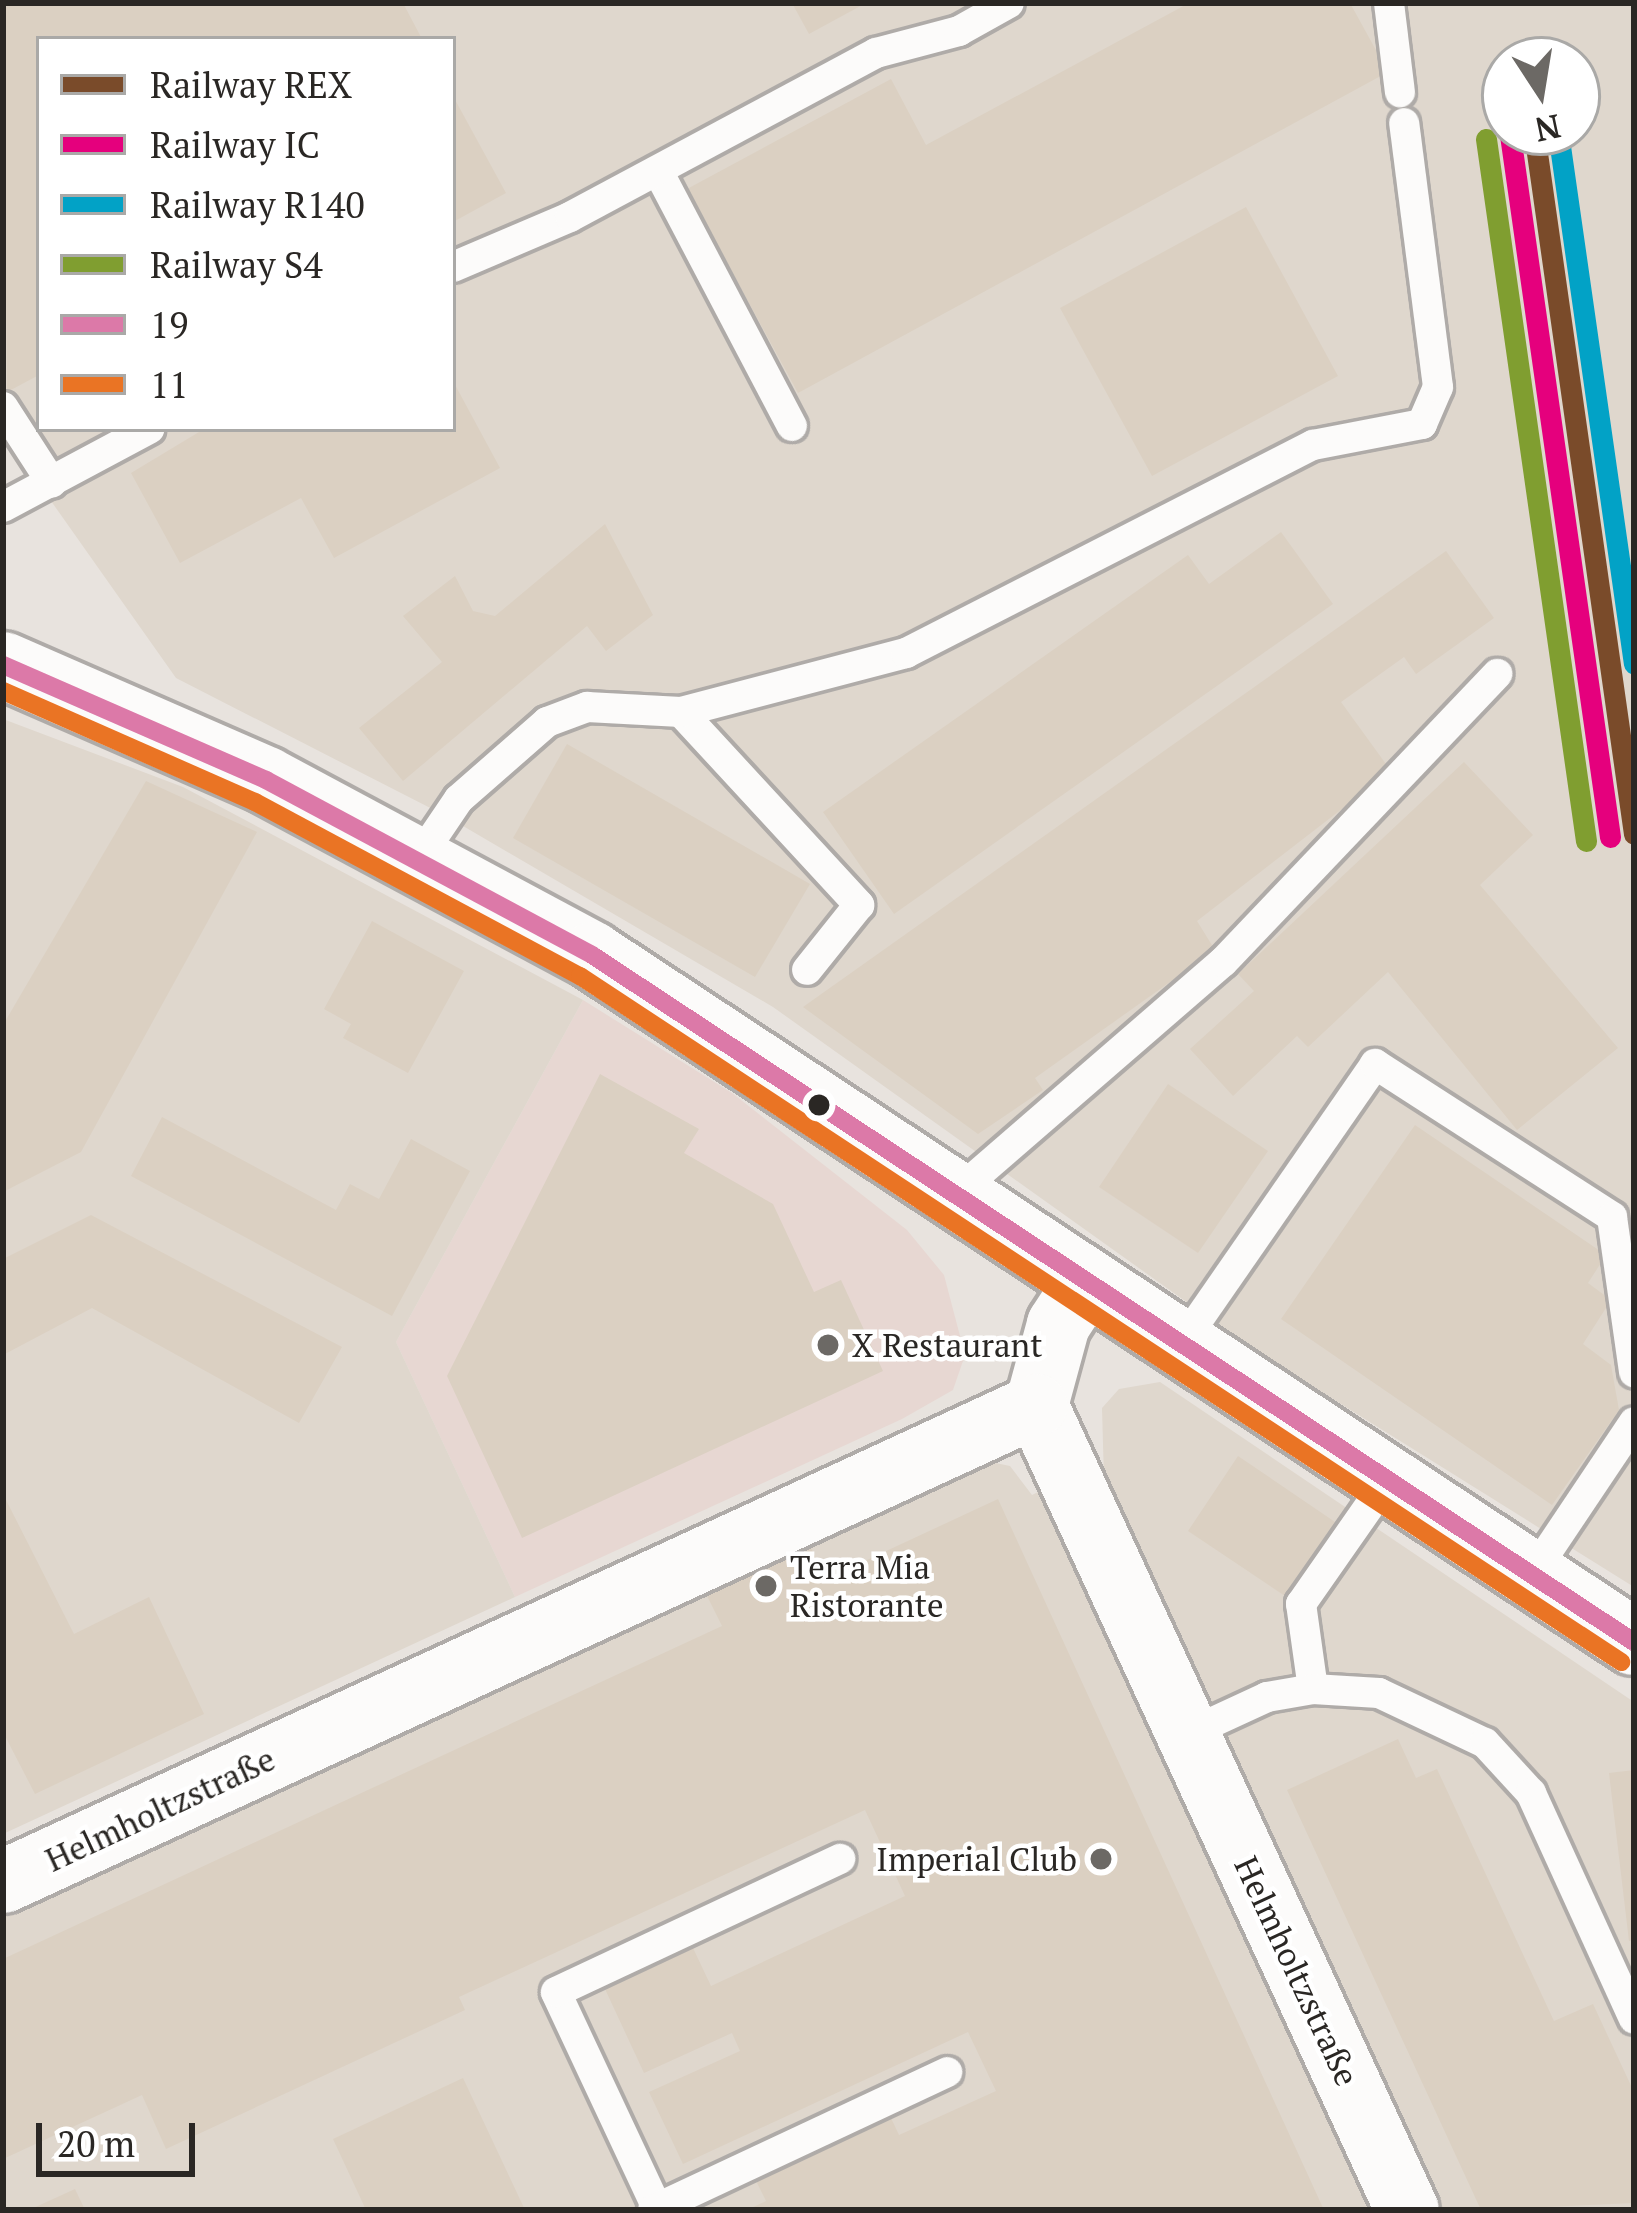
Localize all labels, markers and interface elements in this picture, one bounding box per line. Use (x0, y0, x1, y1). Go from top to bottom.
legend (36, 36, 456, 432)
north arrow (1481, 36, 1601, 156)
text: Railway REX (150, 61, 352, 108)
text: N (1531, 105, 1565, 152)
text: Railway IC (150, 121, 320, 168)
text: Railway R140 (150, 181, 365, 228)
text: Railway S4 (150, 241, 323, 288)
text: 19 (150, 301, 188, 348)
text: 11 (150, 361, 188, 408)
unlabelled marker (808, 1094, 830, 1116)
place label: X Restaurant (852, 1325, 1042, 1365)
marker: X Restaurant (815, 1332, 841, 1358)
place label: Terra Mia Ristorante (790, 1547, 944, 1625)
marker: Terra Mia Ristorante (753, 1573, 779, 1599)
street label: Helmholtzstraße (39, 1739, 281, 1879)
place label: Imperial Club (876, 1839, 1077, 1879)
marker: Imperial Club (1088, 1846, 1114, 1872)
street label: Helmholtzstraße (1227, 1850, 1367, 2092)
scale bar (42, 2099, 201, 2173)
text: 20 m (57, 2120, 135, 2167)

